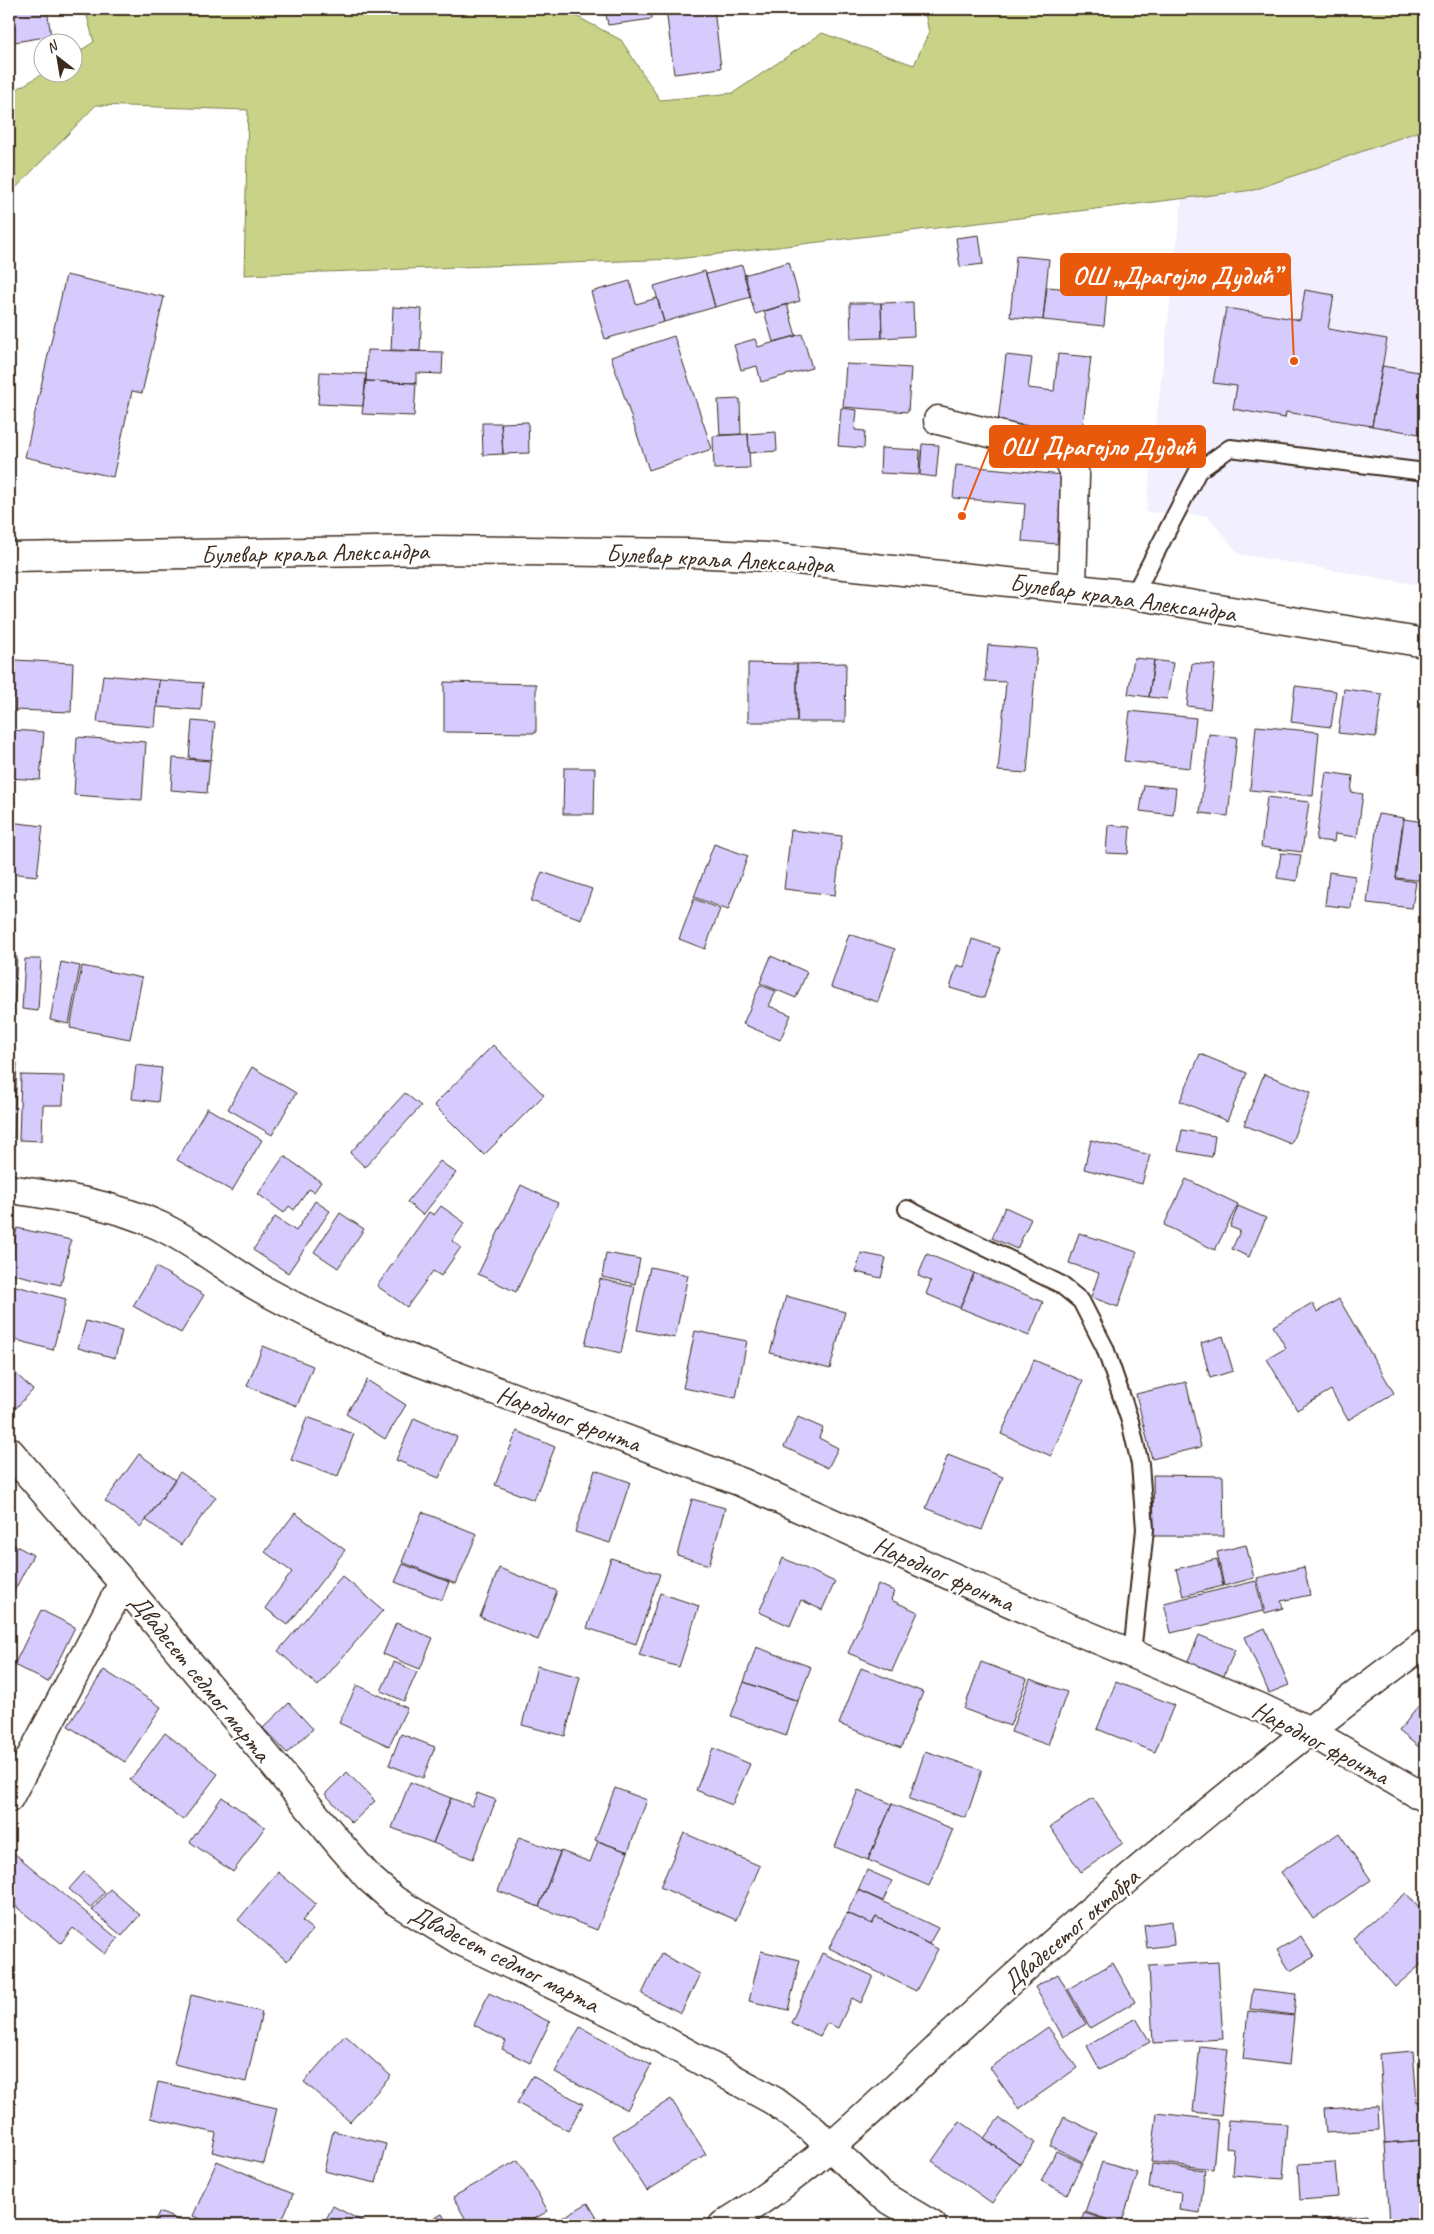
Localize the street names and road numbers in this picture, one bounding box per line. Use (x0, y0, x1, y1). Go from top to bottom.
street label: Булевар краља Александра (201, 535, 431, 571)
street label: Булевар краља Александра (605, 537, 837, 581)
street label: Булевар краља Александра (1008, 566, 1240, 630)
street label: Народног фронта (493, 1378, 647, 1460)
street label: Народног фронта (868, 1529, 1021, 1620)
street label: Двадесет седмог марта (122, 1587, 279, 1770)
street label: Народног фронта (1247, 1693, 1396, 1793)
street label: Двадесетог октобра (995, 1860, 1148, 1998)
street label: Двадесет седмог марта (405, 1897, 606, 2021)

